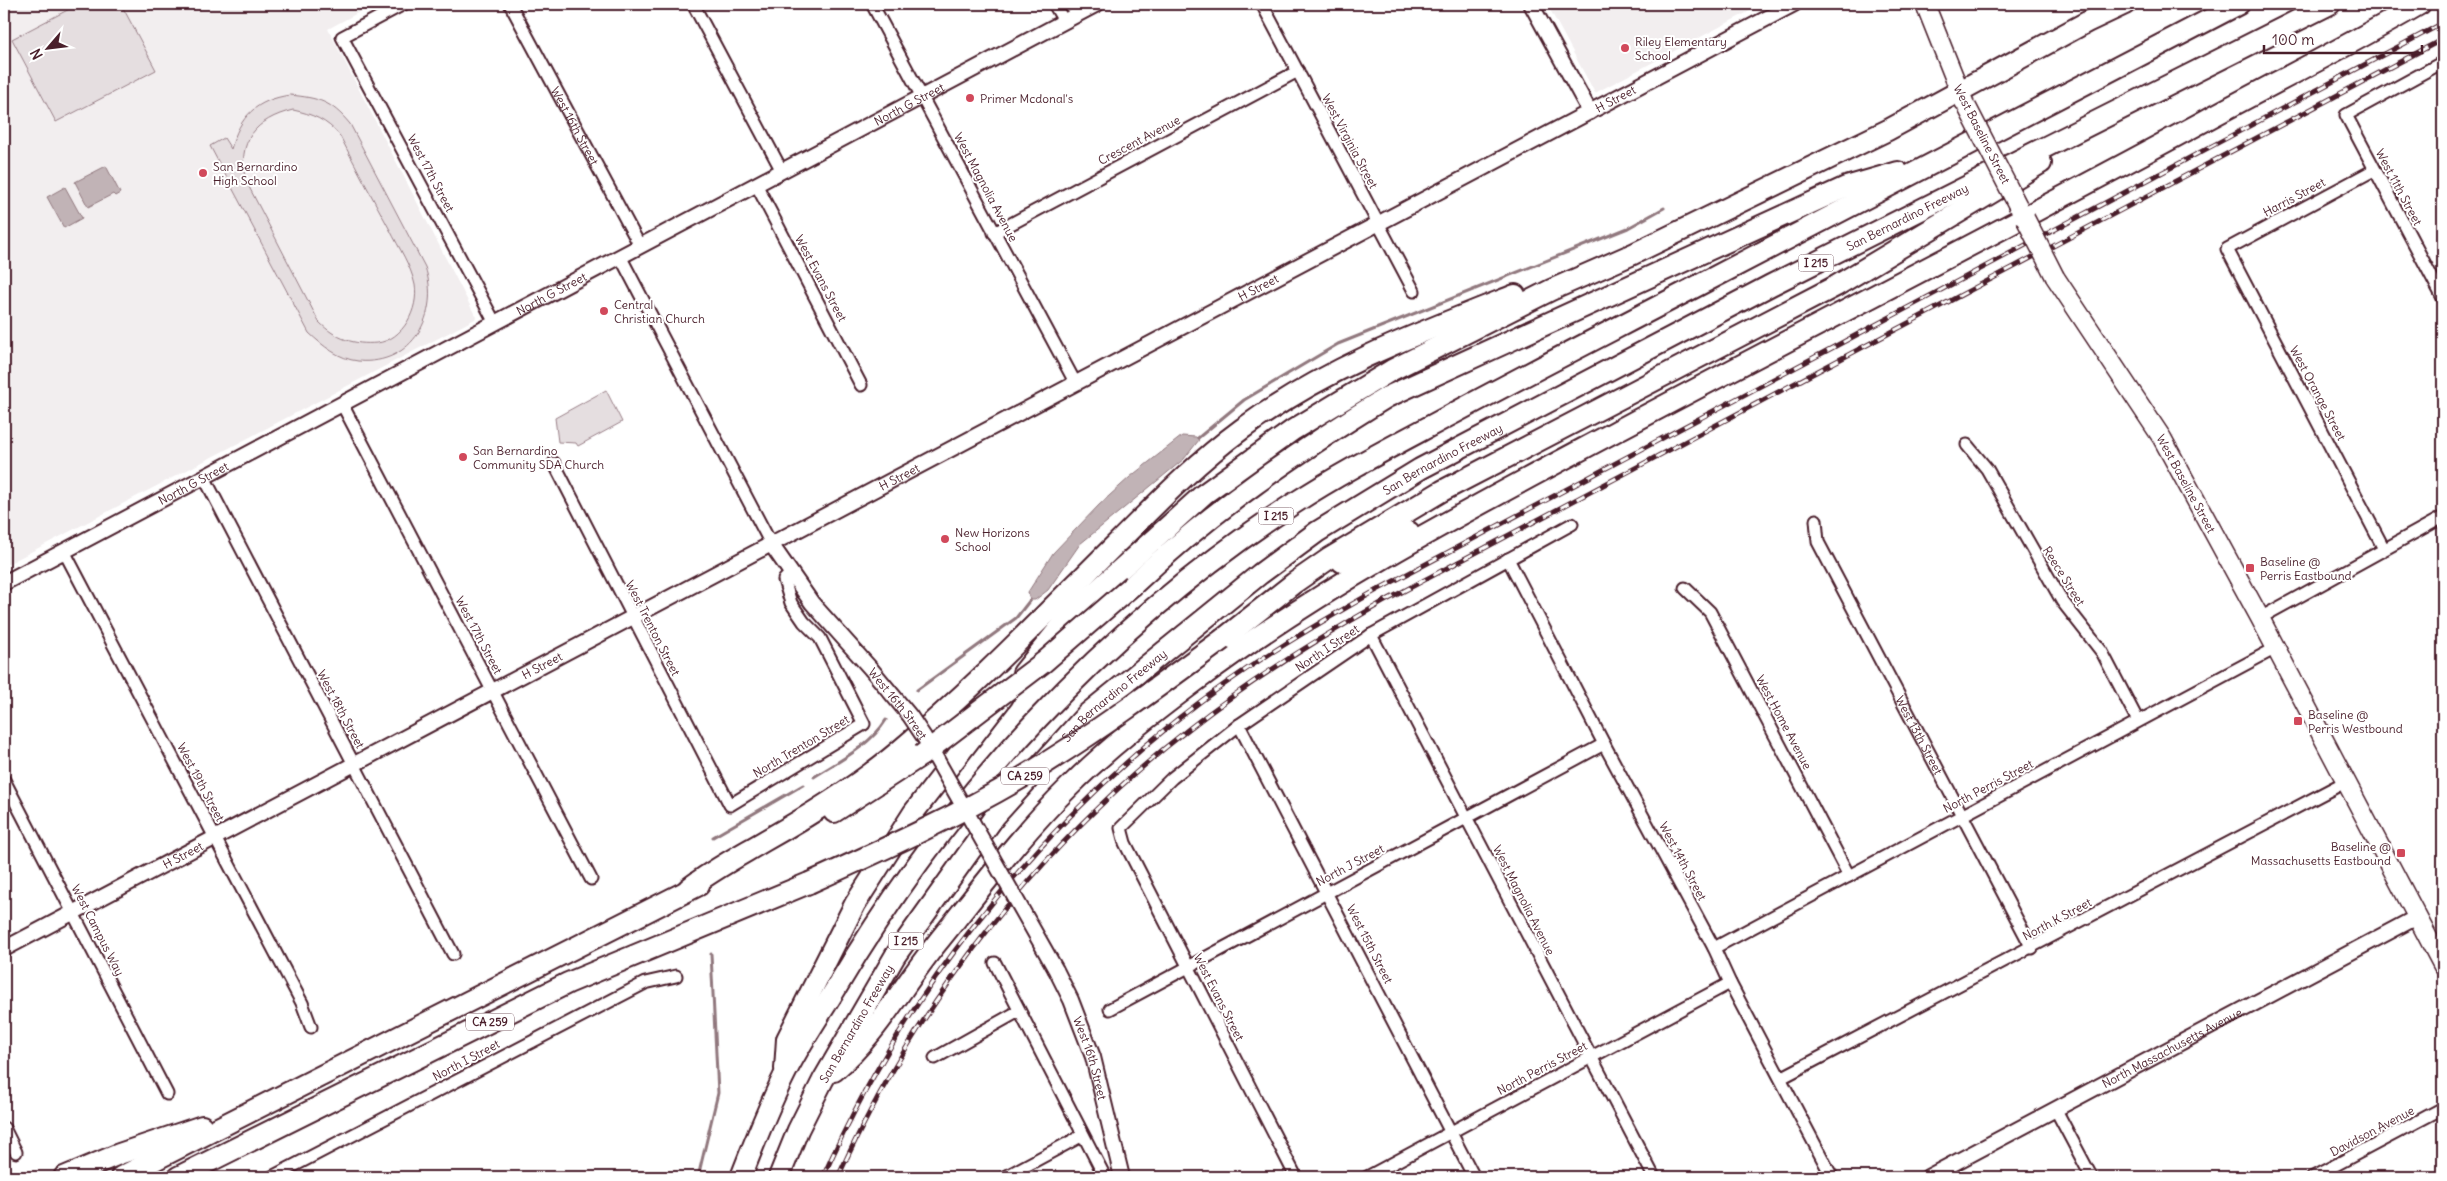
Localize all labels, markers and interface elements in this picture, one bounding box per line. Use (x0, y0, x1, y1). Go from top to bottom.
north arrow (22, 22, 72, 72)
scale bar (2264, 22, 2422, 54)
text: 100 m (2272, 30, 2314, 49)
place label: Riley Elementary School (1635, 34, 1727, 63)
marker: Riley Elementary School (1619, 42, 1631, 54)
text: N (26, 46, 47, 63)
street label: North G Street (871, 79, 947, 128)
street label: H Street (1592, 82, 1638, 115)
street label: West Baseline Street (1950, 82, 2014, 186)
street label: West 16th Street (548, 84, 602, 167)
place label: Primer Mcdonal's (980, 91, 1073, 106)
street label: West Virginia Street (1319, 91, 1381, 191)
marker: Primer Mcdonal's (964, 92, 976, 104)
street label: Crescent Avenue (1095, 112, 1183, 168)
street label: West Magnolia Avenue (951, 130, 1021, 244)
street label: West 17th Street (404, 132, 458, 214)
street label: West 11th Street (2372, 146, 2426, 228)
place label: San Bernardino High School (213, 159, 298, 188)
marker: San Bernardino High School (197, 167, 209, 179)
street label: Harris Street (2260, 174, 2328, 220)
street label: San Bernardino Freeway (1844, 180, 1970, 254)
street label: West Evans Street (792, 232, 850, 324)
road number: I 215 (1798, 254, 1834, 272)
street label: North G Street (513, 269, 589, 318)
street label: H Street (1235, 270, 1281, 304)
place label: Central Christian Church (614, 297, 705, 326)
marker: Central Christian Church (598, 305, 610, 317)
street label: West Orange Street (2287, 343, 2349, 443)
street label: San Bernardino Freeway (1380, 420, 1505, 498)
street label: West Baseline Street (2154, 432, 2220, 535)
place label: San Bernardino Community SDA Church (473, 443, 604, 472)
marker: San Bernardino Community SDA Church (457, 451, 469, 463)
street label: North G Street (155, 458, 231, 508)
street label: H Street (876, 460, 922, 493)
road number: I 215 (1258, 508, 1294, 524)
place label: New Horizons School (955, 525, 1030, 554)
marker: New Horizons School (939, 533, 951, 545)
street label: Reece Street (2040, 543, 2088, 609)
place label: Baseline @ Perris Eastbound (2260, 554, 2352, 583)
marker: Baseline @ Perris Eastbound (2244, 562, 2256, 574)
street label: West Trenton Street (622, 578, 684, 678)
street label: West 17th Street (452, 594, 506, 676)
street label: North I Street (1292, 621, 1362, 675)
street label: San Bernardino Freeway (1058, 645, 1169, 745)
street label: H Street (519, 648, 564, 682)
street label: West 16th Street (866, 665, 931, 742)
street label: West 18th Street (314, 667, 368, 751)
street label: West Home Avenue (1753, 672, 1815, 772)
street label: West 13th Street (1893, 693, 1946, 777)
place label: Baseline @ Perris Westbound (2308, 707, 2403, 736)
street label: North Trenton Street (750, 711, 852, 781)
marker: Baseline @ Perris Westbound (2292, 715, 2304, 727)
street label: West 19th Street (174, 740, 228, 824)
street label: North Perris Street (1940, 756, 2036, 816)
road number: CA 259 (1001, 768, 1049, 784)
street label: West 14th Street (1656, 819, 1710, 903)
street label: H Street (160, 838, 205, 871)
place label: Baseline @ Massachusetts Eastbound (2251, 839, 2391, 868)
street label: North J Street (1313, 841, 1387, 889)
street label: West Magnolia Avenue (1490, 842, 1558, 958)
marker: Baseline @ Massachusetts Eastbound (2395, 847, 2407, 859)
street label: West Campus Way (68, 882, 128, 978)
street label: North K Street (2020, 895, 2094, 943)
street label: West 15th Street (1344, 902, 1396, 986)
road number: I 215 (888, 932, 924, 949)
street label: West Evans Street (1191, 951, 1247, 1043)
street label: San Bernardino Freeway (816, 962, 896, 1085)
street label: North Massachusetts Avenue (2099, 1004, 2244, 1091)
road number: CA 259 (466, 1014, 514, 1030)
street label: West 16th Street (1070, 1014, 1111, 1101)
street label: North I Street (430, 1036, 502, 1084)
street label: North Perris Street (1494, 1038, 1590, 1098)
street label: Davidson Avenue (2327, 1103, 2417, 1159)

